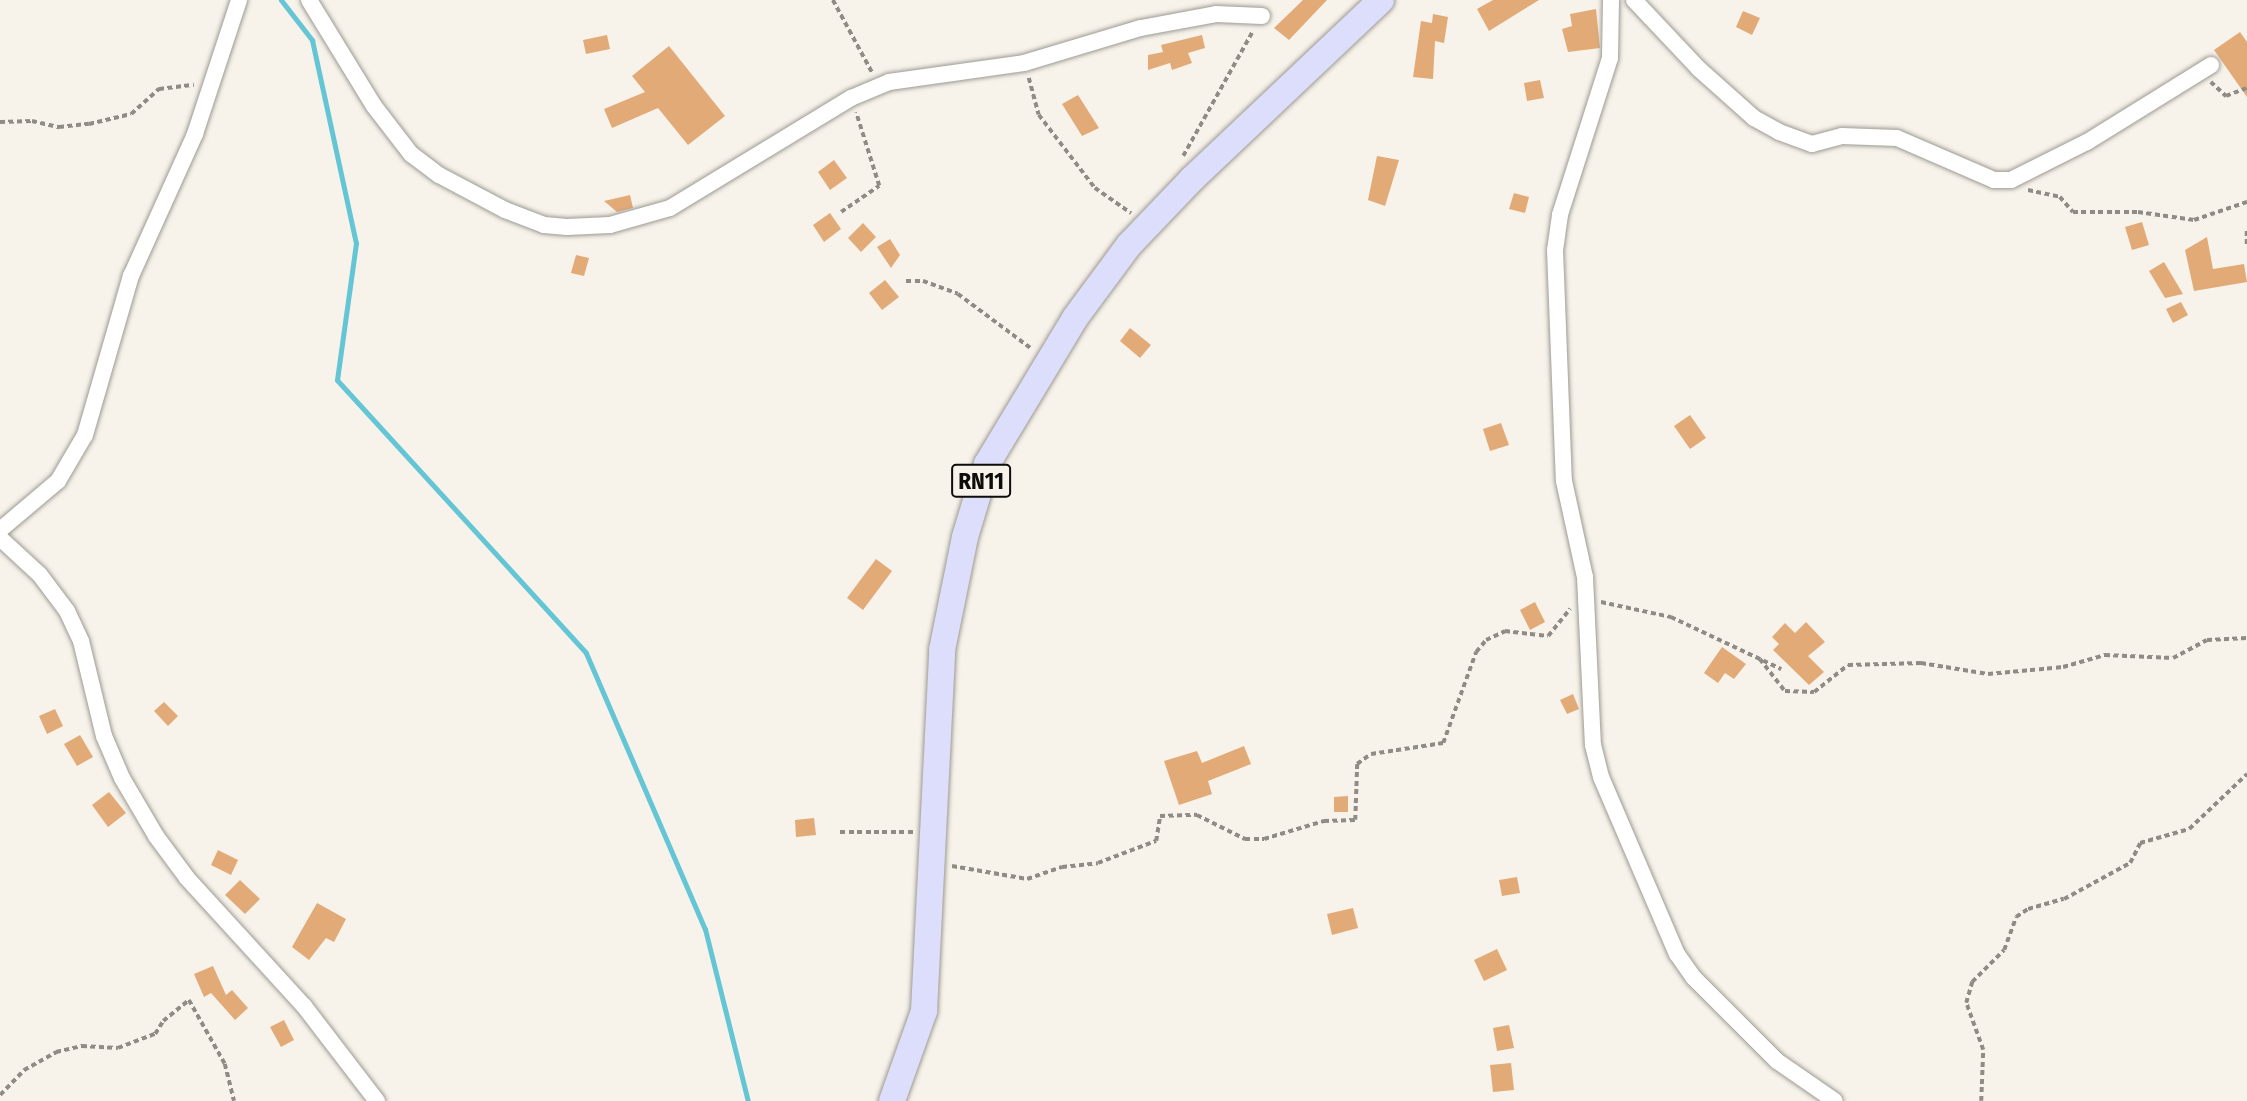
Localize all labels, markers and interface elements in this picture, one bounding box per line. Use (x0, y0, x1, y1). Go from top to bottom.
road number: RN11 (950, 461, 1012, 500)

